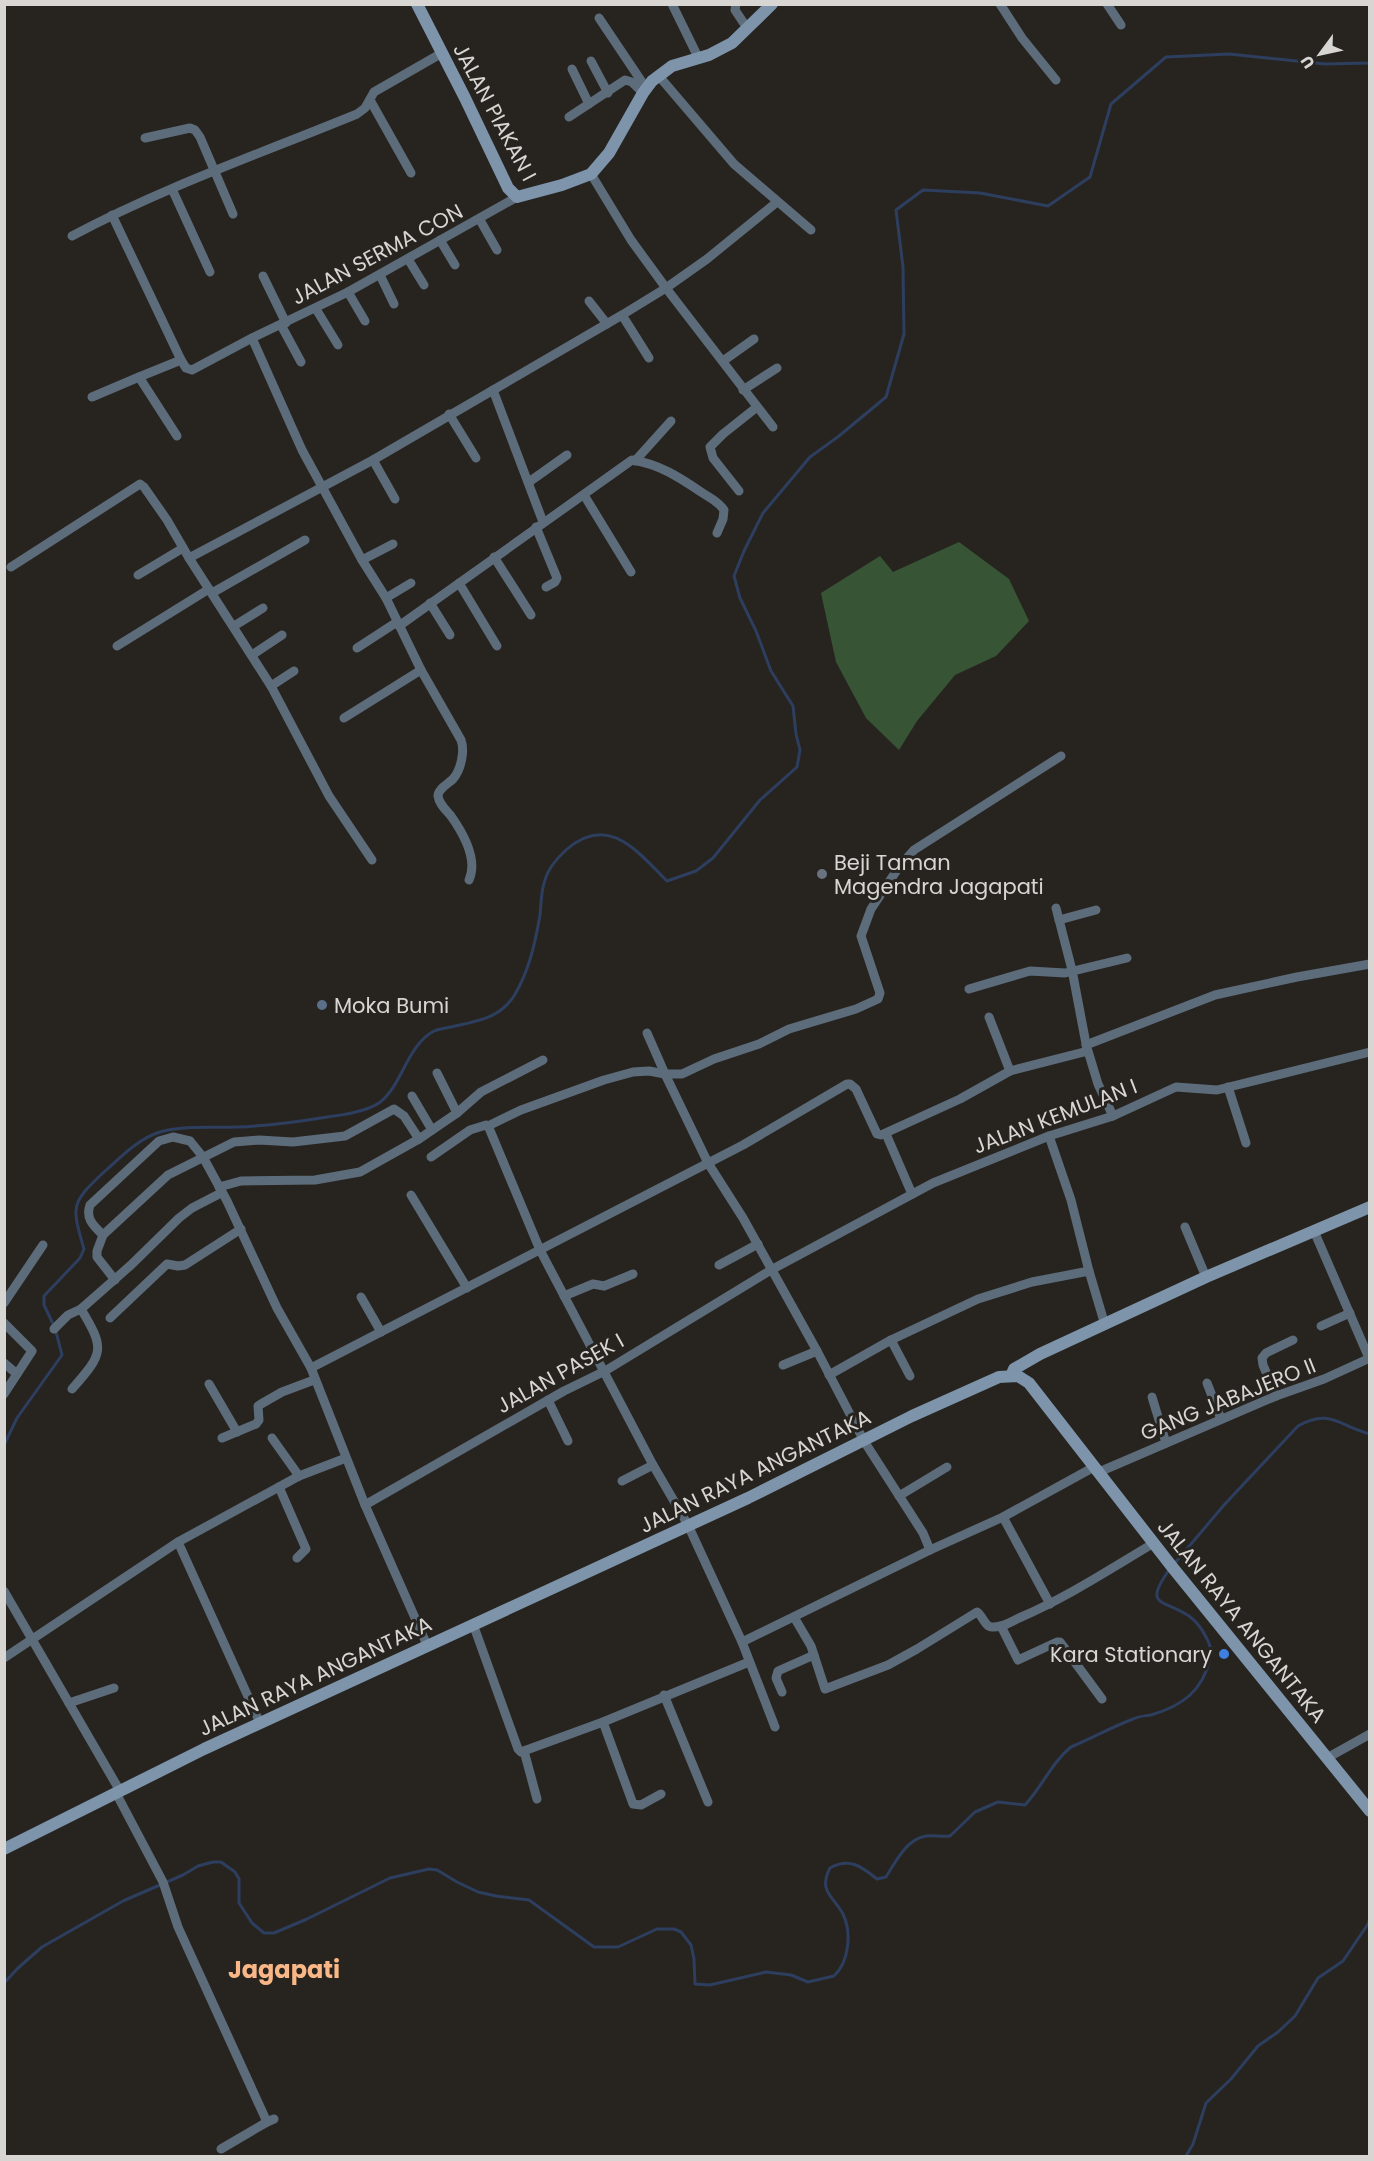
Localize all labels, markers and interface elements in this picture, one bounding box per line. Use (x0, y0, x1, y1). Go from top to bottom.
north arrow (1290, 24, 1350, 84)
street label: JALAN PIAKAN I (446, 38, 544, 186)
text: U (1295, 51, 1321, 73)
street label: JALAN SERMA CON (286, 197, 468, 311)
place label: Beji Taman Magendra Jagapati (834, 848, 1044, 901)
marker: Beji Taman Magendra Jagapati (815, 867, 829, 881)
place label: Moka Bumi (334, 991, 449, 1020)
marker: Moka Bumi (315, 998, 329, 1012)
street label: JALAN KEMULAN I (969, 1071, 1141, 1161)
street label: JALAN PASEK I (491, 1326, 629, 1420)
street label: GANG JABAJERO II (1136, 1351, 1320, 1447)
street label: JALAN RAYA ANGANTAKA (634, 1402, 876, 1540)
street label: JALAN RAYA ANGANTAKA (1151, 1513, 1333, 1729)
street label: JALAN RAYA ANGANTAKA (194, 1609, 436, 1743)
place label: Kara Stationary (1050, 1640, 1212, 1669)
marker: Kara Stationary (1217, 1647, 1231, 1661)
district label: Jagapati (228, 1953, 340, 1986)

